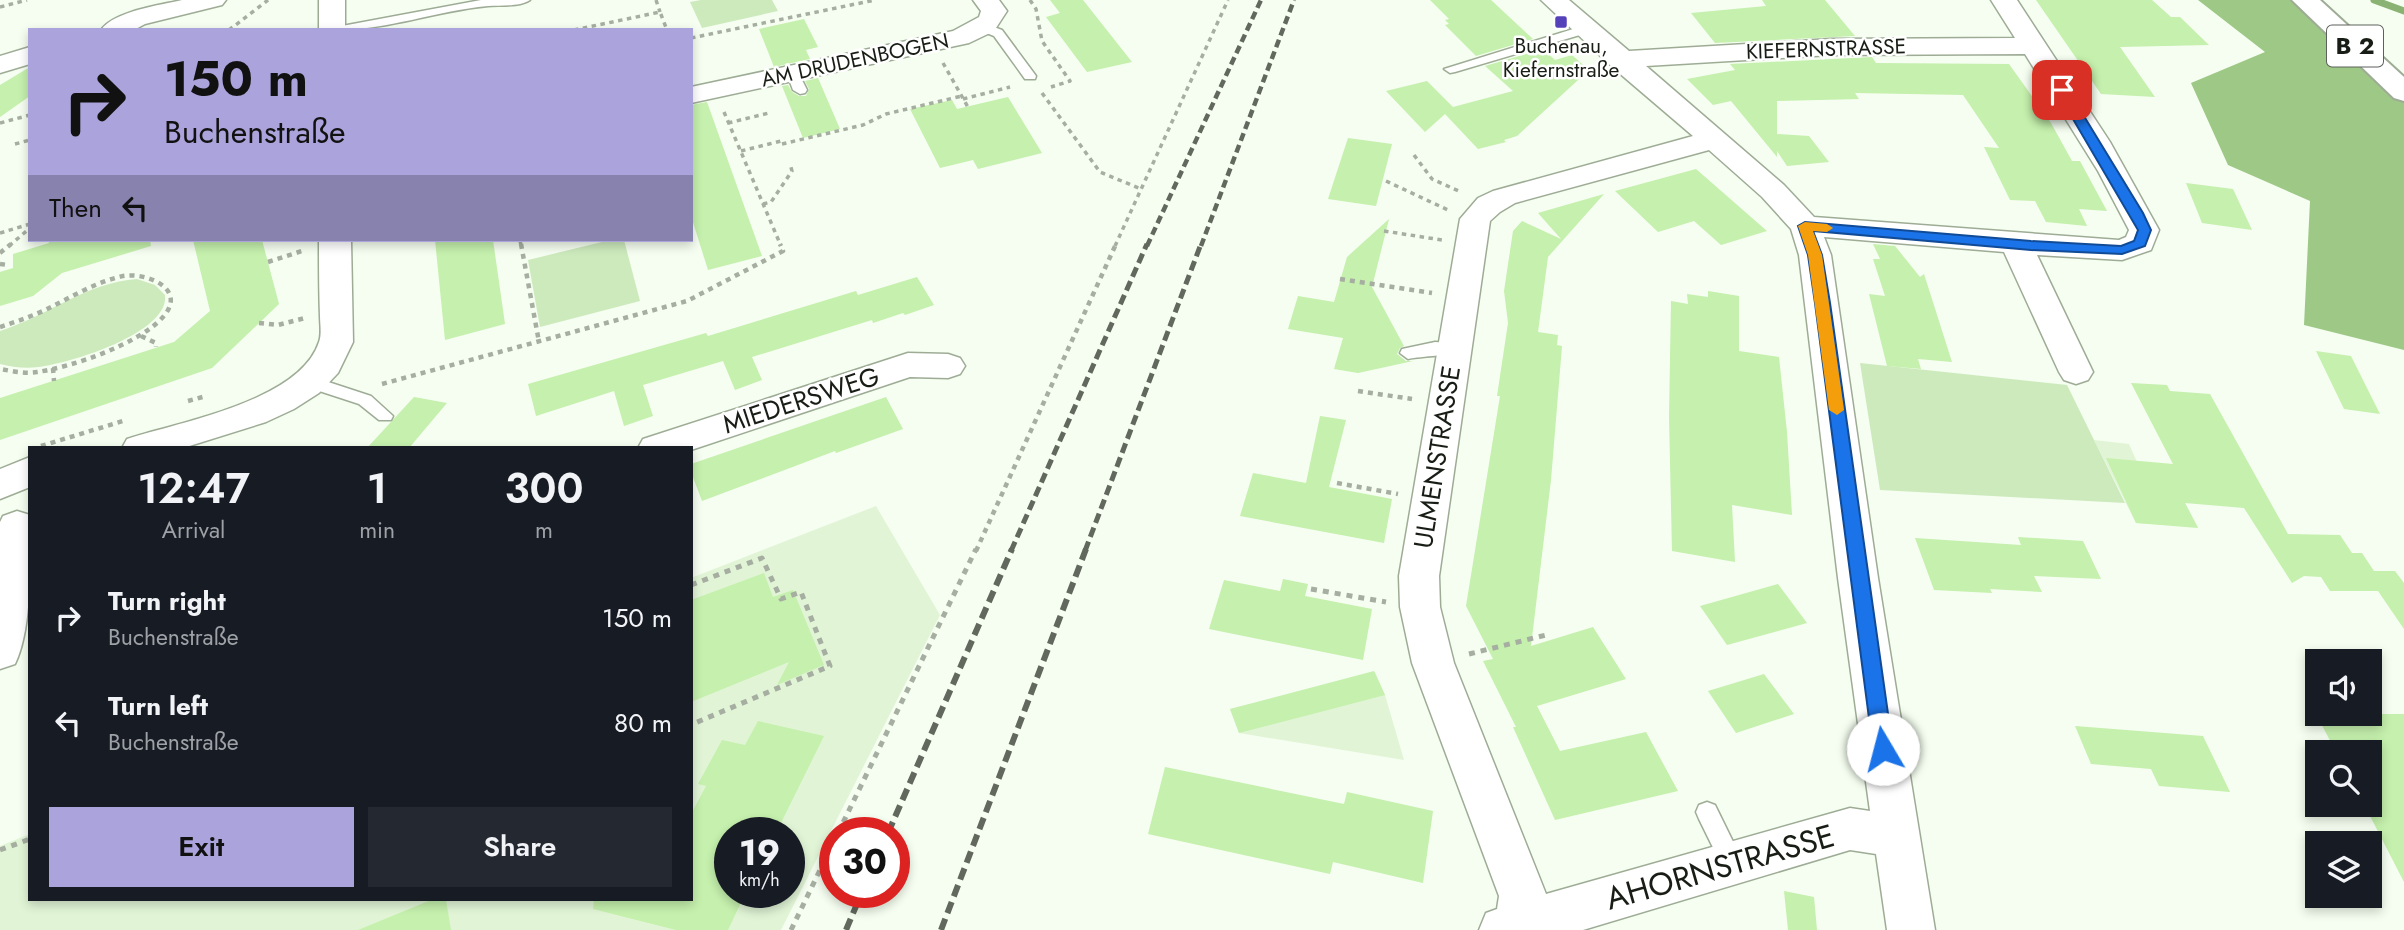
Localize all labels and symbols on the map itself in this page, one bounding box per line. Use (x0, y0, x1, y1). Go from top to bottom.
marker: Buchenau, Kiefernstraße (1553, 14, 1569, 30)
street label: AM DRUDENBOGEN (759, 25, 951, 95)
road number: B 2 (2327, 26, 2383, 66)
place label: Buchenau, Kiefernstraße (1503, 31, 1620, 85)
street label: KIEFERNSTRASSE (1745, 31, 1907, 67)
pin (2032, 60, 2092, 120)
street label: MIEDERSWEG (718, 357, 884, 443)
street label: ULMENSTRASSE (1404, 363, 1470, 551)
position arrow (1846, 712, 1920, 786)
street label: AHORNSTRASSE (1600, 812, 1840, 922)
speed limit sign: 30 (819, 817, 910, 908)

